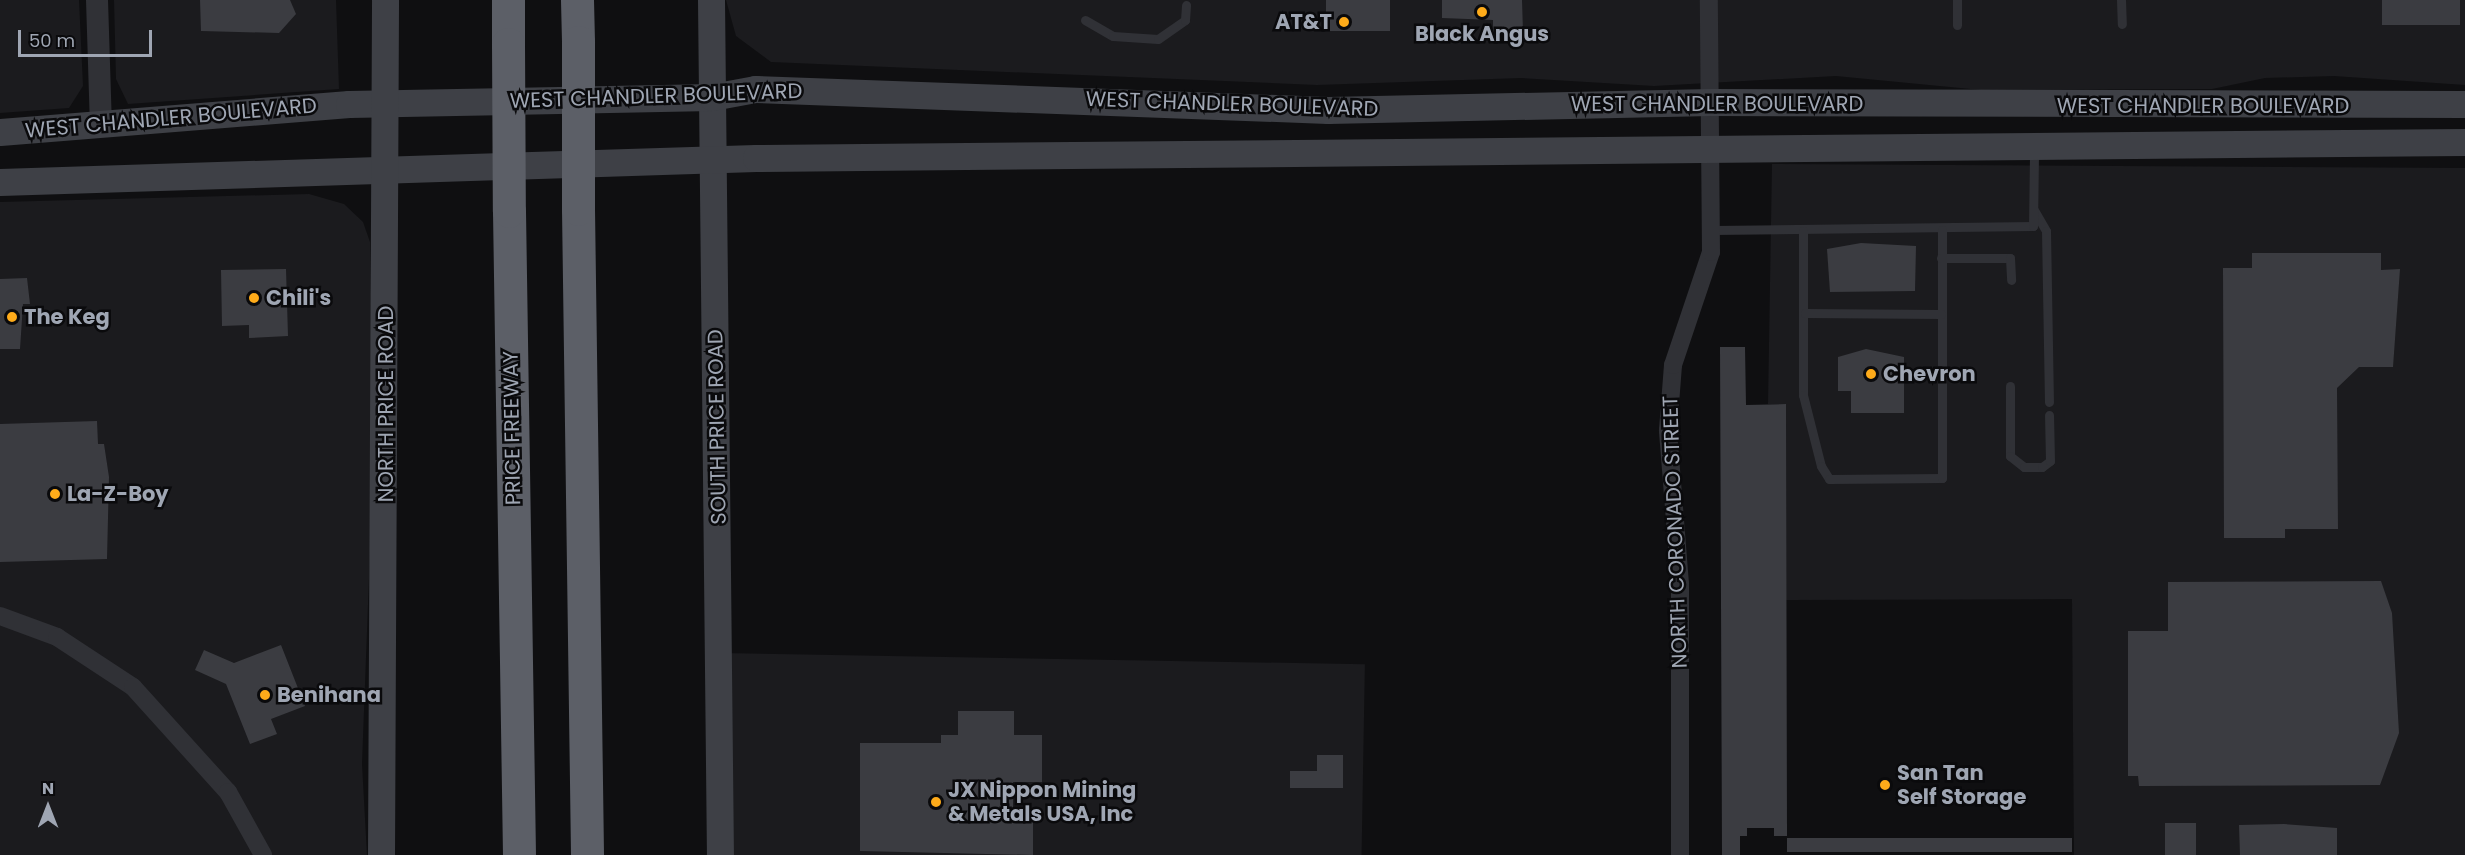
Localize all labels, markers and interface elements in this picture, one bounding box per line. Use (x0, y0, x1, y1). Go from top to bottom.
marker: Black Angus (1475, 5, 1489, 19)
place label: AT&T (1275, 9, 1332, 35)
marker: AT&T (1337, 15, 1351, 29)
scale bar (21, 18, 154, 56)
place label: Black Angus (1415, 21, 1549, 47)
text: 50 m (29, 28, 75, 53)
street label: WEST CHANDLER BOULEVARD (509, 78, 803, 114)
street label: WEST CHANDLER BOULEVARD (1085, 86, 1379, 122)
street label: WEST CHANDLER BOULEVARD (1571, 91, 1863, 117)
street label: WEST CHANDLER BOULEVARD (24, 93, 318, 143)
street label: WEST CHANDLER BOULEVARD (2057, 93, 2349, 119)
place label: Chili's (266, 285, 331, 311)
marker: Chili's (247, 291, 261, 305)
place label: The Keg (24, 304, 110, 330)
street label: NORTH PRICE ROAD (373, 306, 399, 502)
marker: The Keg (5, 310, 19, 324)
street label: SOUTH PRICE ROAD (703, 329, 731, 525)
street label: PRICE FREEWAY (498, 351, 526, 505)
place label: Chevron (1883, 361, 1976, 387)
marker: Chevron (1864, 367, 1878, 381)
street label: NORTH CORONADO STREET (1658, 395, 1692, 669)
place label: La-Z-Boy (67, 481, 169, 507)
marker: La-Z-Boy (48, 487, 62, 501)
place label: Benihana (277, 682, 381, 708)
marker: Benihana (258, 688, 272, 702)
place label: San Tan Self Storage (1897, 760, 2026, 810)
north arrow (18, 777, 78, 837)
text: N (42, 777, 54, 800)
place label: JX Nippon Mining & Metals USA, Inc (948, 777, 1136, 827)
marker: San Tan Self Storage (1878, 778, 1892, 792)
marker: JX Nippon Mining & Metals USA, Inc (929, 795, 943, 809)

